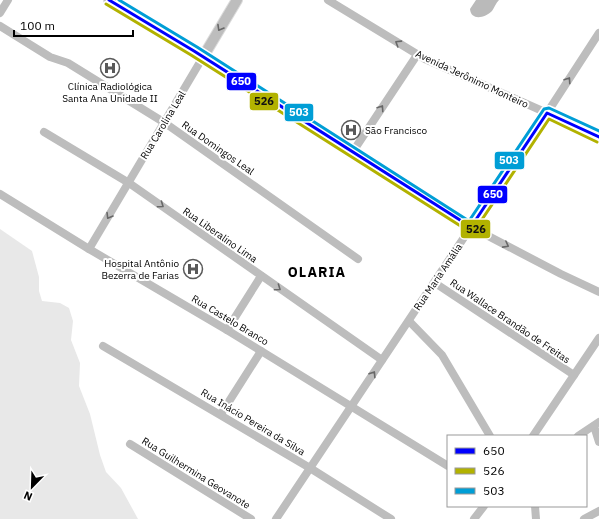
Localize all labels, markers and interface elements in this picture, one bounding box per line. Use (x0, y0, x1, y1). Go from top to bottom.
scale bar (14, 12, 133, 38)
text: 100 m (20, 18, 55, 33)
one-way arrow (218, 24, 225, 31)
one-way arrow (395, 40, 402, 48)
street label: Avenida Jerônimo Monteiro (414, 47, 531, 111)
hospital icon: Clínica Radiológica Santa Ana Unidade II (99, 57, 121, 79)
line badge: 650 (226, 72, 257, 91)
text: 650 (231, 74, 251, 88)
one-way arrow (563, 77, 571, 84)
place label: Clínica Radiológica Santa Ana Unidade II (62, 80, 158, 105)
street label: Rua Carolina Leal (137, 88, 189, 162)
line badge: 526 (249, 92, 279, 111)
text: 526 (254, 94, 274, 108)
line badge: 503 (284, 103, 314, 122)
text: 503 (289, 105, 309, 119)
one-way arrow (376, 106, 383, 113)
street label: Rua Domingos Leal (179, 118, 257, 178)
hospital icon: São Francisco (340, 119, 362, 141)
place label: São Francisco (365, 124, 428, 137)
line badge: 503 (494, 151, 525, 170)
text: 503 (499, 153, 519, 167)
line badge: 650 (477, 185, 508, 204)
text: 650 (483, 187, 503, 201)
one-way arrow (156, 200, 163, 207)
street label: Rua Liberalino Lima (180, 204, 260, 266)
one-way arrow (106, 212, 113, 219)
line badge: 526 (460, 219, 491, 239)
text: 526 (466, 222, 486, 236)
street label: Rua Maria Amália (411, 240, 466, 313)
one-way arrow (502, 240, 509, 248)
place label: Hospital Antônio Bezerra de Farias (101, 257, 179, 282)
hospital icon: Hospital Antônio Bezerra de Farias (182, 258, 204, 280)
district label: OLARIA (288, 263, 346, 281)
street label: Rua Wallace Brandão de Freitas (447, 276, 573, 366)
one-way arrow (274, 283, 281, 290)
street label: Rua Castelo Branco (189, 292, 271, 348)
one-way arrow (368, 371, 376, 378)
street label: Rua Inácio Pereira da Silva (199, 386, 308, 459)
street label: Rua Guilhermina Geovanote (139, 434, 253, 512)
legend (447, 435, 587, 507)
text: 650 (483, 443, 505, 458)
text: 526 (483, 463, 505, 478)
north arrow (12, 467, 52, 507)
text: 503 (483, 483, 505, 498)
text: N (22, 488, 34, 504)

